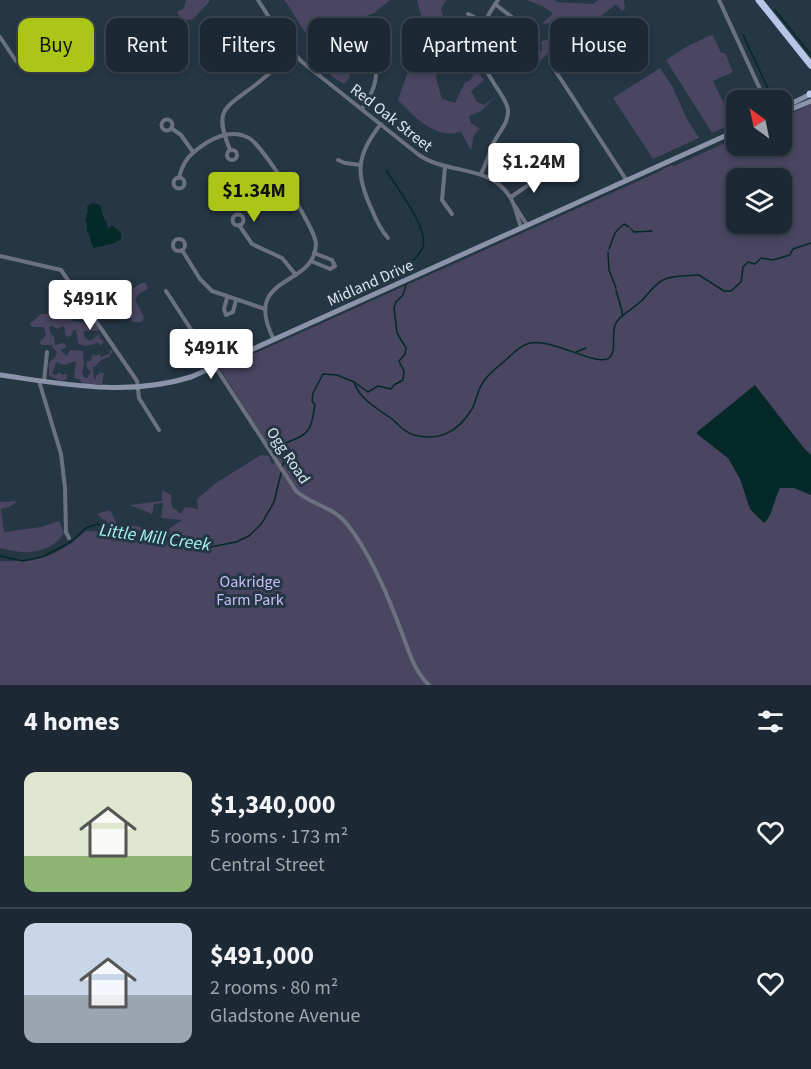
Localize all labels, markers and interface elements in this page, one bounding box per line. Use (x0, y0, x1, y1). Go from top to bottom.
chip: Buy (18, 18, 94, 72)
chip: Rent (106, 18, 188, 72)
chip: Filters (200, 18, 296, 72)
chip: New (308, 18, 390, 72)
chip: Apartment (402, 18, 538, 72)
chip: House (550, 18, 648, 72)
street label: Red Oak Street (346, 79, 438, 157)
north arrow (726, 90, 792, 156)
map controls (726, 90, 792, 234)
pin: $1.24M (485, 143, 583, 194)
text: $1.24M (502, 148, 566, 176)
button: layers (726, 168, 792, 234)
pin: $1.34M (205, 172, 303, 223)
text: $1.34M (222, 177, 286, 205)
street label: Midland Drive (324, 254, 417, 312)
pin: $491K (48, 280, 132, 331)
text: $491K (63, 285, 117, 313)
pin: $491K (169, 329, 253, 380)
text: $491K (184, 334, 238, 362)
street label: Ogg Road (261, 423, 315, 488)
water label: Little Mill Creek (98, 517, 213, 558)
park label: Oakridge Farm Park (216, 571, 284, 611)
text: 4 homes (24, 703, 119, 740)
icon: filters (754, 705, 787, 738)
text: $1,340,000 (210, 786, 335, 823)
icon: home (72, 796, 144, 868)
icon: heart (754, 816, 787, 849)
text: 5 rooms · 173 m² (210, 823, 348, 851)
text: Central Street (210, 851, 325, 879)
text: $491,000 (210, 937, 314, 974)
icon: home (72, 947, 144, 1019)
icon: heart (754, 967, 787, 1000)
text: 2 rooms · 80 m² (210, 974, 338, 1002)
text: Gladstone Avenue (210, 1002, 360, 1030)

